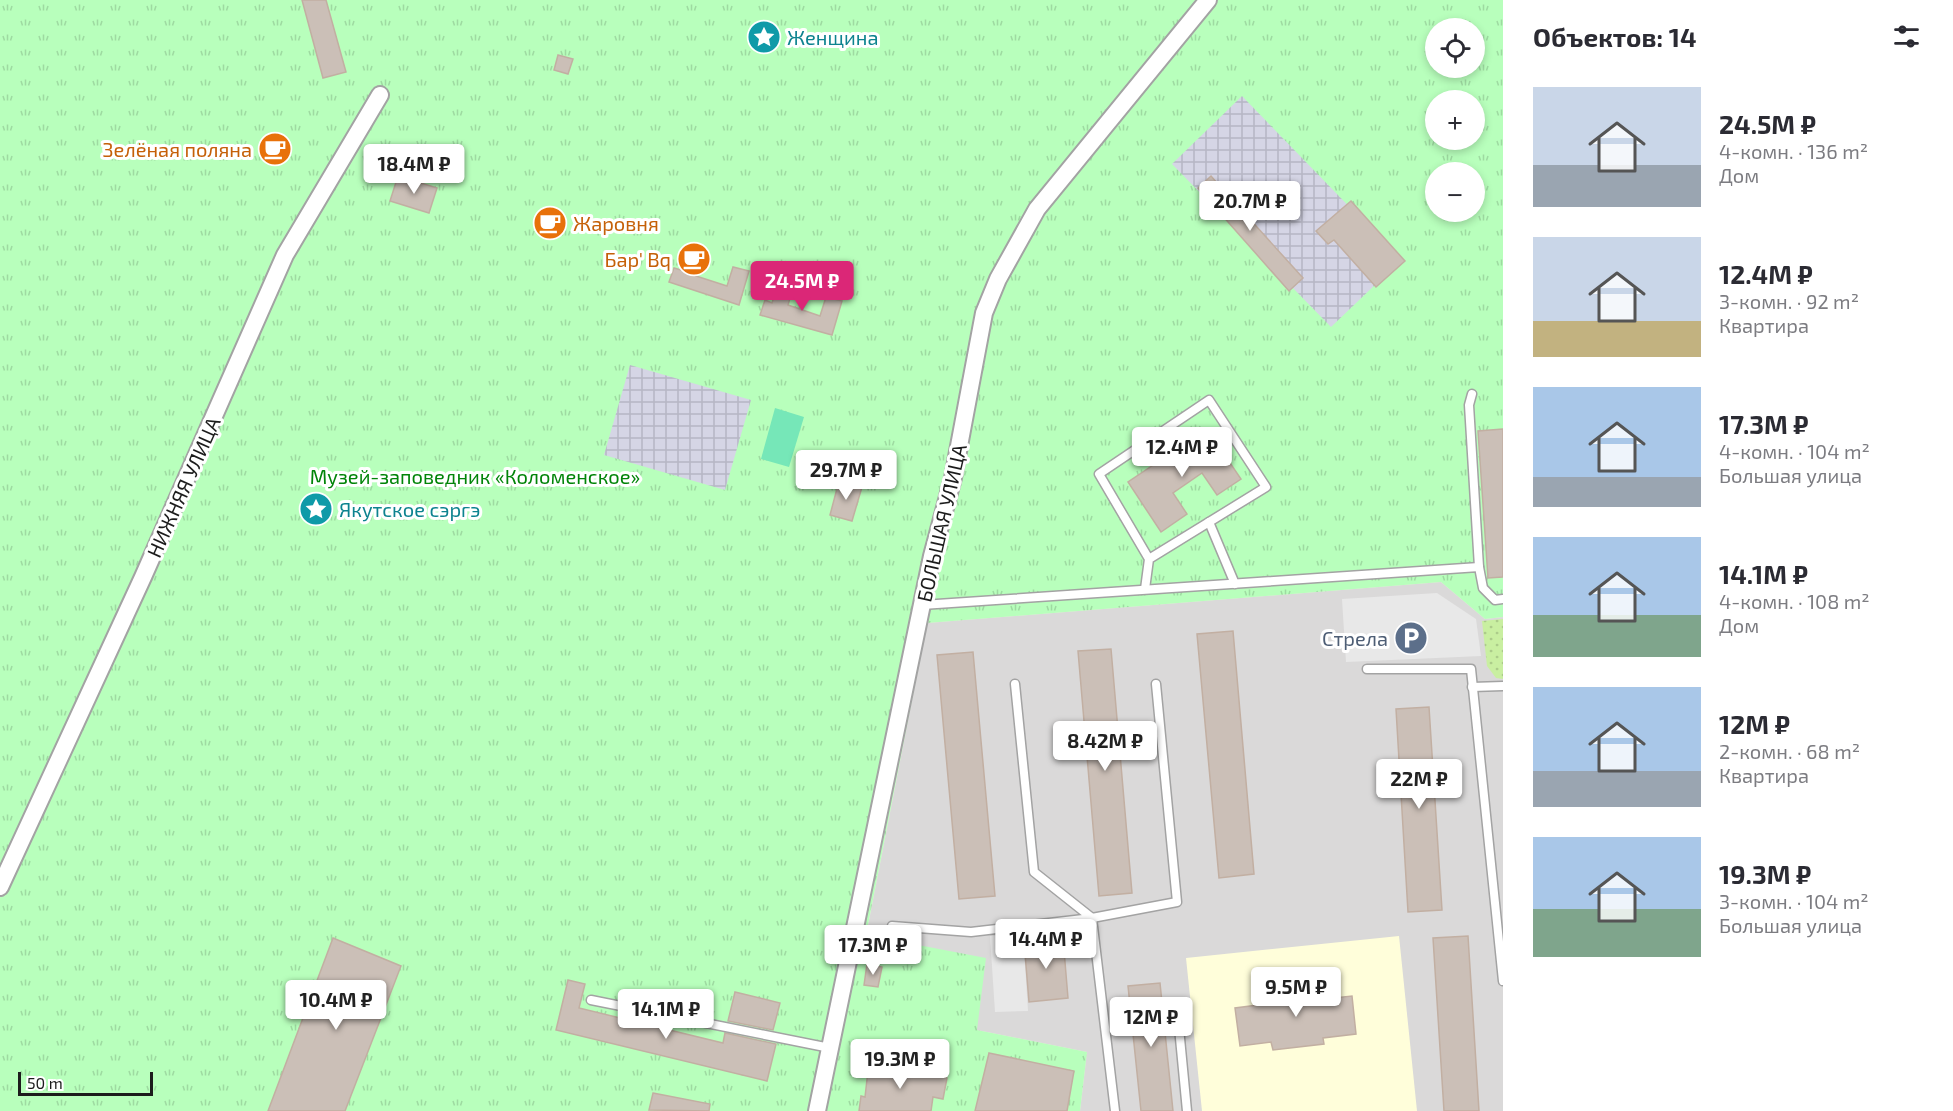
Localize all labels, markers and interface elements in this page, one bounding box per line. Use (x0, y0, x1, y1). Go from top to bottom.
map controls (1425, 18, 1485, 222)
button: locate (1425, 18, 1485, 78)
place icon: Женщина (746, 19, 782, 55)
icon: filters (1890, 20, 1923, 53)
text: Объектов: 14 (1533, 21, 1697, 52)
place label: Женщина (787, 25, 879, 49)
button: + (1425, 90, 1485, 150)
text: 24.5M ₽ (1719, 108, 1816, 139)
icon: home (1581, 111, 1653, 183)
cafe icon: Зелёная поляна (257, 131, 293, 167)
place label: Зелёная поляна (103, 137, 252, 161)
text: 4-комн. · 136 m² (1719, 139, 1868, 163)
pin: 18.4M ₽ (359, 144, 469, 195)
text: 18.4M ₽ (377, 151, 451, 175)
button: − (1425, 162, 1485, 222)
text: Дом (1719, 163, 1759, 187)
pin: 20.7M ₽ (1195, 181, 1305, 232)
text: 20.7M ₽ (1213, 188, 1287, 212)
cafe icon: Жаровня (532, 205, 568, 241)
place label: Жаровня (573, 211, 659, 235)
cafe icon: Бар' Bq (676, 241, 712, 277)
place label: Бар' Bq (604, 247, 671, 271)
text: 12.4M ₽ (1719, 258, 1813, 289)
pin: 24.5M ₽ (747, 261, 857, 312)
icon: home (1581, 261, 1653, 333)
text: 24.5M ₽ (765, 268, 839, 292)
text: 3-комн. · 92 m² (1719, 289, 1859, 313)
text: Квартира (1719, 313, 1809, 337)
text: 17.3M ₽ (1719, 408, 1809, 439)
icon: home (1581, 411, 1653, 483)
street label: НИЖНЯЯ УЛИЦА (141, 413, 225, 561)
pin: 12.4M ₽ (1127, 427, 1237, 478)
text: 12.4M ₽ (1146, 434, 1218, 458)
text: 4-комн. · 104 m² (1719, 439, 1870, 463)
street label: БОЛЬШАЯ УЛИЦА (911, 441, 971, 604)
pin: 29.7M ₽ (791, 450, 901, 501)
text: 29.7M ₽ (810, 457, 882, 481)
text: Большая улица (1719, 463, 1862, 487)
park label: Музей-заповедник «Коломенское» (310, 464, 640, 489)
place icon: Якутское сэргэ (298, 491, 334, 527)
place label: Якутское сэргэ (339, 497, 480, 522)
text: 14.1M ₽ (1719, 558, 1808, 589)
icon: home (1581, 561, 1653, 633)
text: 4-комн. · 108 m² (1719, 589, 1870, 613)
text: Дом (1719, 613, 1759, 637)
parking icon: Стрела (1393, 620, 1429, 656)
place label: Стрела (1322, 626, 1388, 650)
text: 12M ₽ (1719, 708, 1790, 739)
icon: home (1581, 711, 1653, 783)
pin: 8.42M ₽ (1050, 721, 1160, 772)
text: 8.42M ₽ (1067, 728, 1143, 752)
text: 2-комн. · 68 m² (1719, 739, 1860, 763)
pin: 22M ₽ (1377, 759, 1461, 810)
text: Квартира (1719, 763, 1809, 787)
text: 22M ₽ (1390, 766, 1448, 790)
text: 19.3M ₽ (1719, 858, 1811, 889)
icon: home (1581, 861, 1653, 933)
text: 3-комн. · 104 m² (1719, 889, 1869, 913)
text: Большая улица (1719, 913, 1862, 937)
pin: 14.4M ₽ (991, 919, 1101, 970)
pin: 17.3M ₽ (818, 925, 928, 976)
text: 14.4M ₽ (1009, 926, 1083, 950)
text: 17.3M ₽ (838, 932, 908, 956)
pin: 9.5M ₽ (1247, 967, 1345, 1018)
text: 9.5M ₽ (1265, 974, 1327, 998)
pin: 10.4M ₽ (281, 980, 391, 1031)
text: 10.4M ₽ (299, 987, 373, 1011)
pin: 14.1M ₽ (611, 989, 721, 1040)
text: 14.1M ₽ (632, 996, 700, 1020)
pin: 12M ₽ (1109, 997, 1193, 1048)
text: 12M ₽ (1124, 1004, 1178, 1028)
pin: 19.3M ₽ (845, 1039, 955, 1090)
text: 19.3M ₽ (864, 1046, 936, 1070)
scale bar (18, 1069, 153, 1096)
text: 50 m (27, 1073, 63, 1092)

